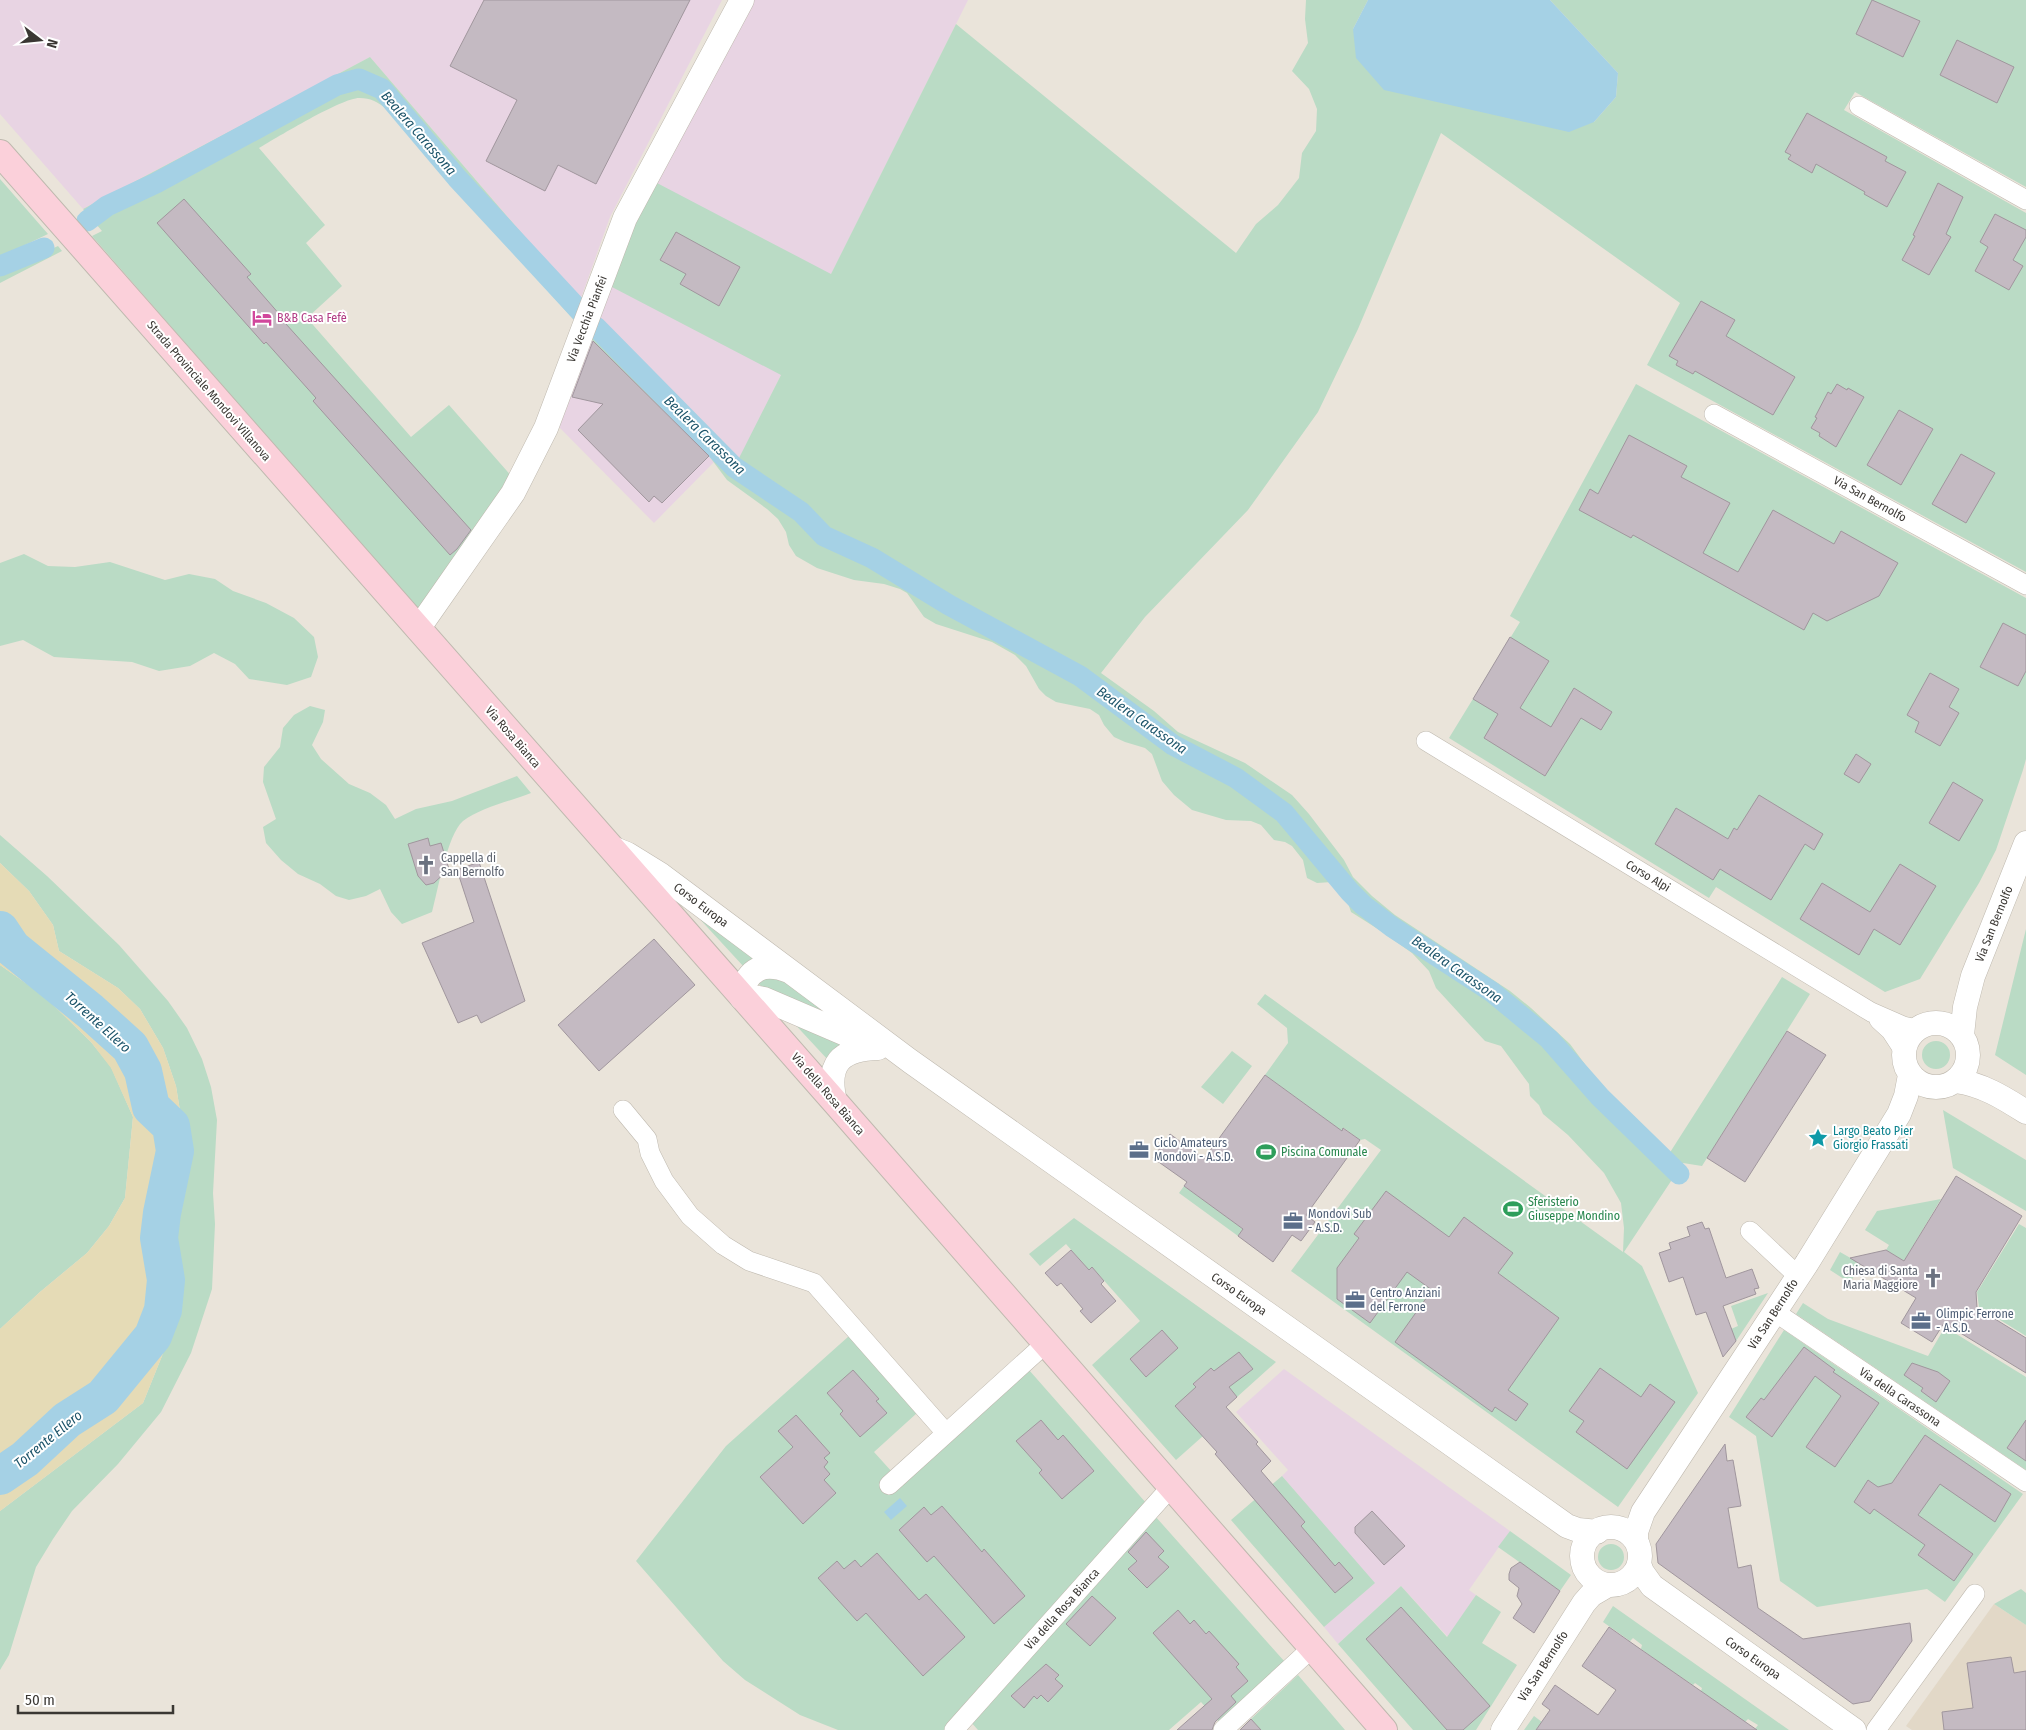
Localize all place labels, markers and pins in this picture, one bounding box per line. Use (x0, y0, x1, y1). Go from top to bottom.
hotel icon: B&B Casa Fefè (251, 307, 273, 329)
place label: B&B Casa Fefè (277, 311, 347, 325)
place label: Cappella di San Bernolfo (441, 851, 504, 879)
church icon: Cappella di San Bernolfo (415, 854, 437, 876)
place label: Largo Beato Pier Giorgio Frassati (1833, 1124, 1914, 1152)
place icon: Largo Beato Pier Giorgio Frassati (1807, 1127, 1829, 1149)
place label: Ciclo Amateurs Mondovì - A.S.D. (1154, 1136, 1233, 1164)
office icon: Ciclo Amateurs Mondovì - A.S.D. (1128, 1139, 1150, 1161)
sports icon: Piscina Comunale (1255, 1141, 1277, 1163)
place label: Piscina Comunale (1281, 1145, 1367, 1159)
place label: Sferisterio Giuseppe Mondino (1528, 1195, 1620, 1223)
sports icon: Sferisterio Giuseppe Mondino (1502, 1198, 1524, 1220)
place label: Mondovì Sub - A.S.D. (1308, 1207, 1372, 1235)
office icon: Mondovì Sub - A.S.D. (1282, 1210, 1304, 1232)
place label: Chiesa di Santa Maria Maggiore (1843, 1264, 1918, 1292)
church icon: Chiesa di Santa Maria Maggiore (1922, 1267, 1944, 1289)
place label: Centro Anziani del Ferrone (1370, 1286, 1441, 1314)
office icon: Centro Anziani del Ferrone (1344, 1289, 1366, 1311)
place label: Olimpic Ferrone - A.S.D. (1936, 1307, 2014, 1335)
office icon: Olimpic Ferrone - A.S.D. (1910, 1310, 1932, 1332)

